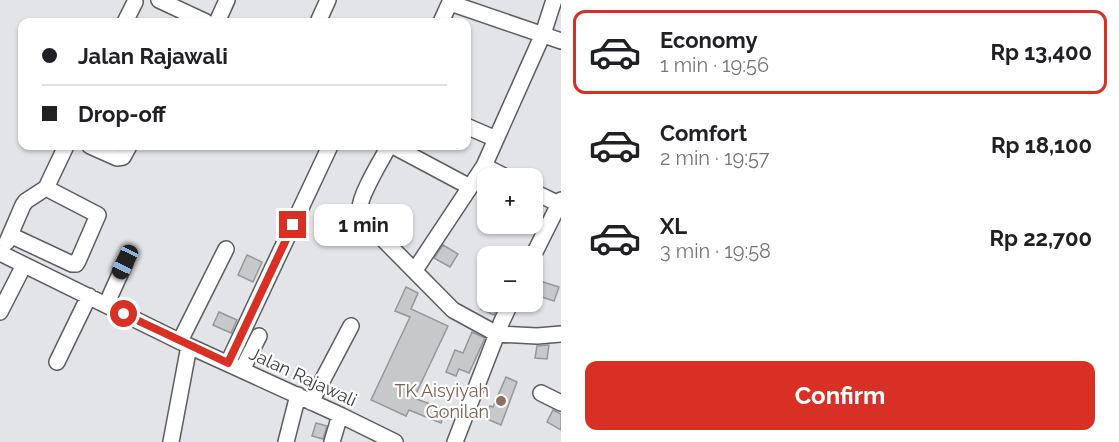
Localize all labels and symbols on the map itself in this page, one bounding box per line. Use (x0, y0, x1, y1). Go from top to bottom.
callout: 1 min (314, 204, 413, 246)
route end (279, 211, 306, 238)
car (109, 242, 141, 282)
route start (110, 300, 137, 327)
street label: Jalan Rajawali (246, 342, 360, 411)
place label: TK Aisyiyah Gonilan (395, 380, 489, 422)
marker: TK Aisyiyah Gonilan (494, 394, 508, 408)

